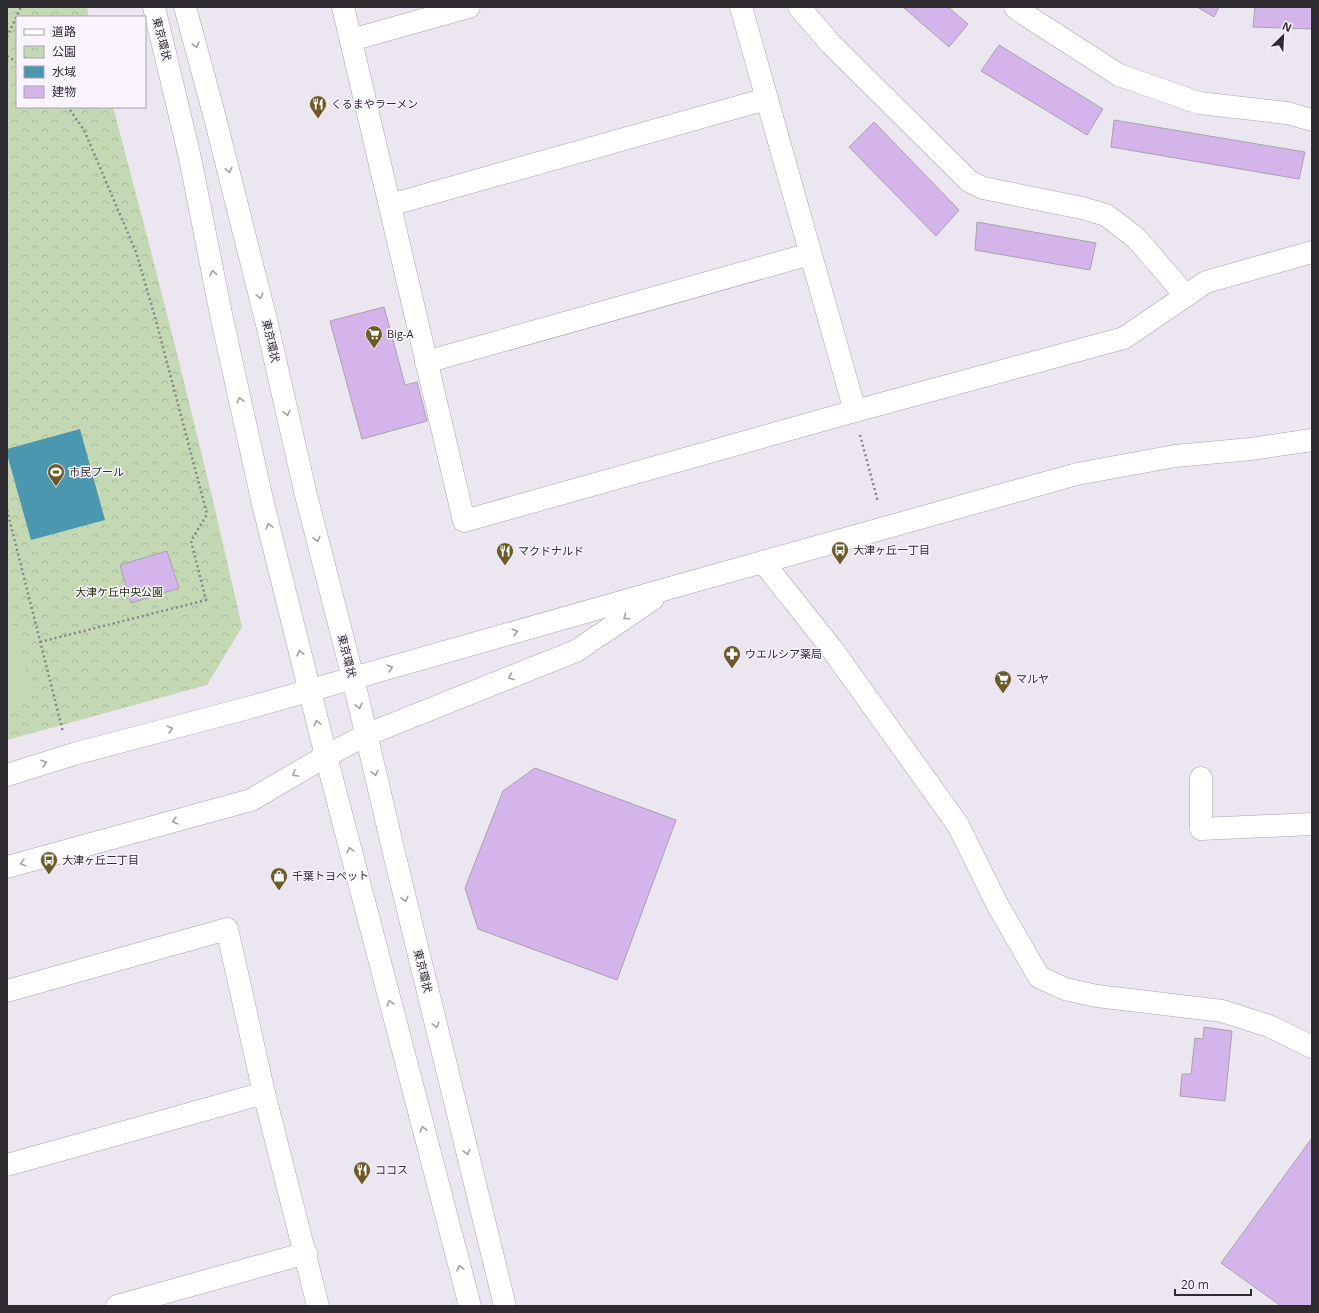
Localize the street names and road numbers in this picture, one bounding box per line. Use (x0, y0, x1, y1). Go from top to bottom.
street label: 東京環状 (150, 16, 175, 63)
street label: 東京環状 (259, 318, 284, 365)
street label: 東京環状 (335, 633, 360, 680)
street label: 東京環状 (411, 948, 436, 995)

